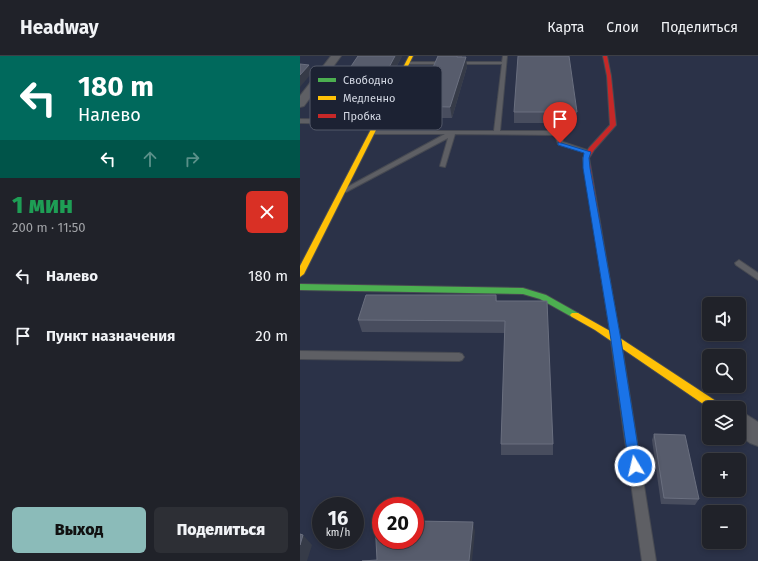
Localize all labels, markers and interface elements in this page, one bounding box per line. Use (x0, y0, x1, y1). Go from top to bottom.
text: Headway (20, 16, 99, 39)
text: Карта (547, 19, 584, 36)
text: Слои (606, 19, 639, 36)
text: Поделиться (661, 19, 738, 36)
legend (310, 66, 442, 130)
text: 180 m (78, 70, 154, 103)
icon: left (12, 72, 64, 124)
text: Свободно (343, 74, 393, 87)
text: Медленно (343, 92, 395, 105)
pin (543, 102, 577, 143)
text: Налево (78, 104, 141, 126)
icon: arrive (549, 108, 571, 130)
text: Пробка (343, 110, 381, 123)
icon: left (97, 148, 119, 170)
icon: ahead (139, 148, 161, 170)
icon: right (181, 148, 203, 170)
text: 1 мин (12, 191, 73, 219)
button: close (246, 191, 288, 233)
text: 200 m · 11:50 (12, 220, 86, 235)
icon: left (12, 265, 34, 287)
text: Налево (46, 267, 98, 285)
text: 180 m (248, 267, 288, 285)
map controls (702, 297, 746, 549)
button: sound (702, 297, 746, 341)
icon: arrive (12, 325, 34, 347)
text: Пункт назначения (46, 327, 175, 345)
text: 20 m (255, 327, 288, 345)
button: search (702, 349, 746, 393)
button: layers (702, 401, 746, 445)
position arrow (614, 445, 656, 487)
button: + (702, 453, 746, 497)
speed limit sign: 20 (372, 497, 424, 549)
button: − (702, 505, 746, 549)
text: 16 (328, 506, 348, 530)
button: Выход (12, 507, 146, 553)
button: Поделиться (154, 507, 288, 553)
text: km/h (326, 527, 350, 539)

